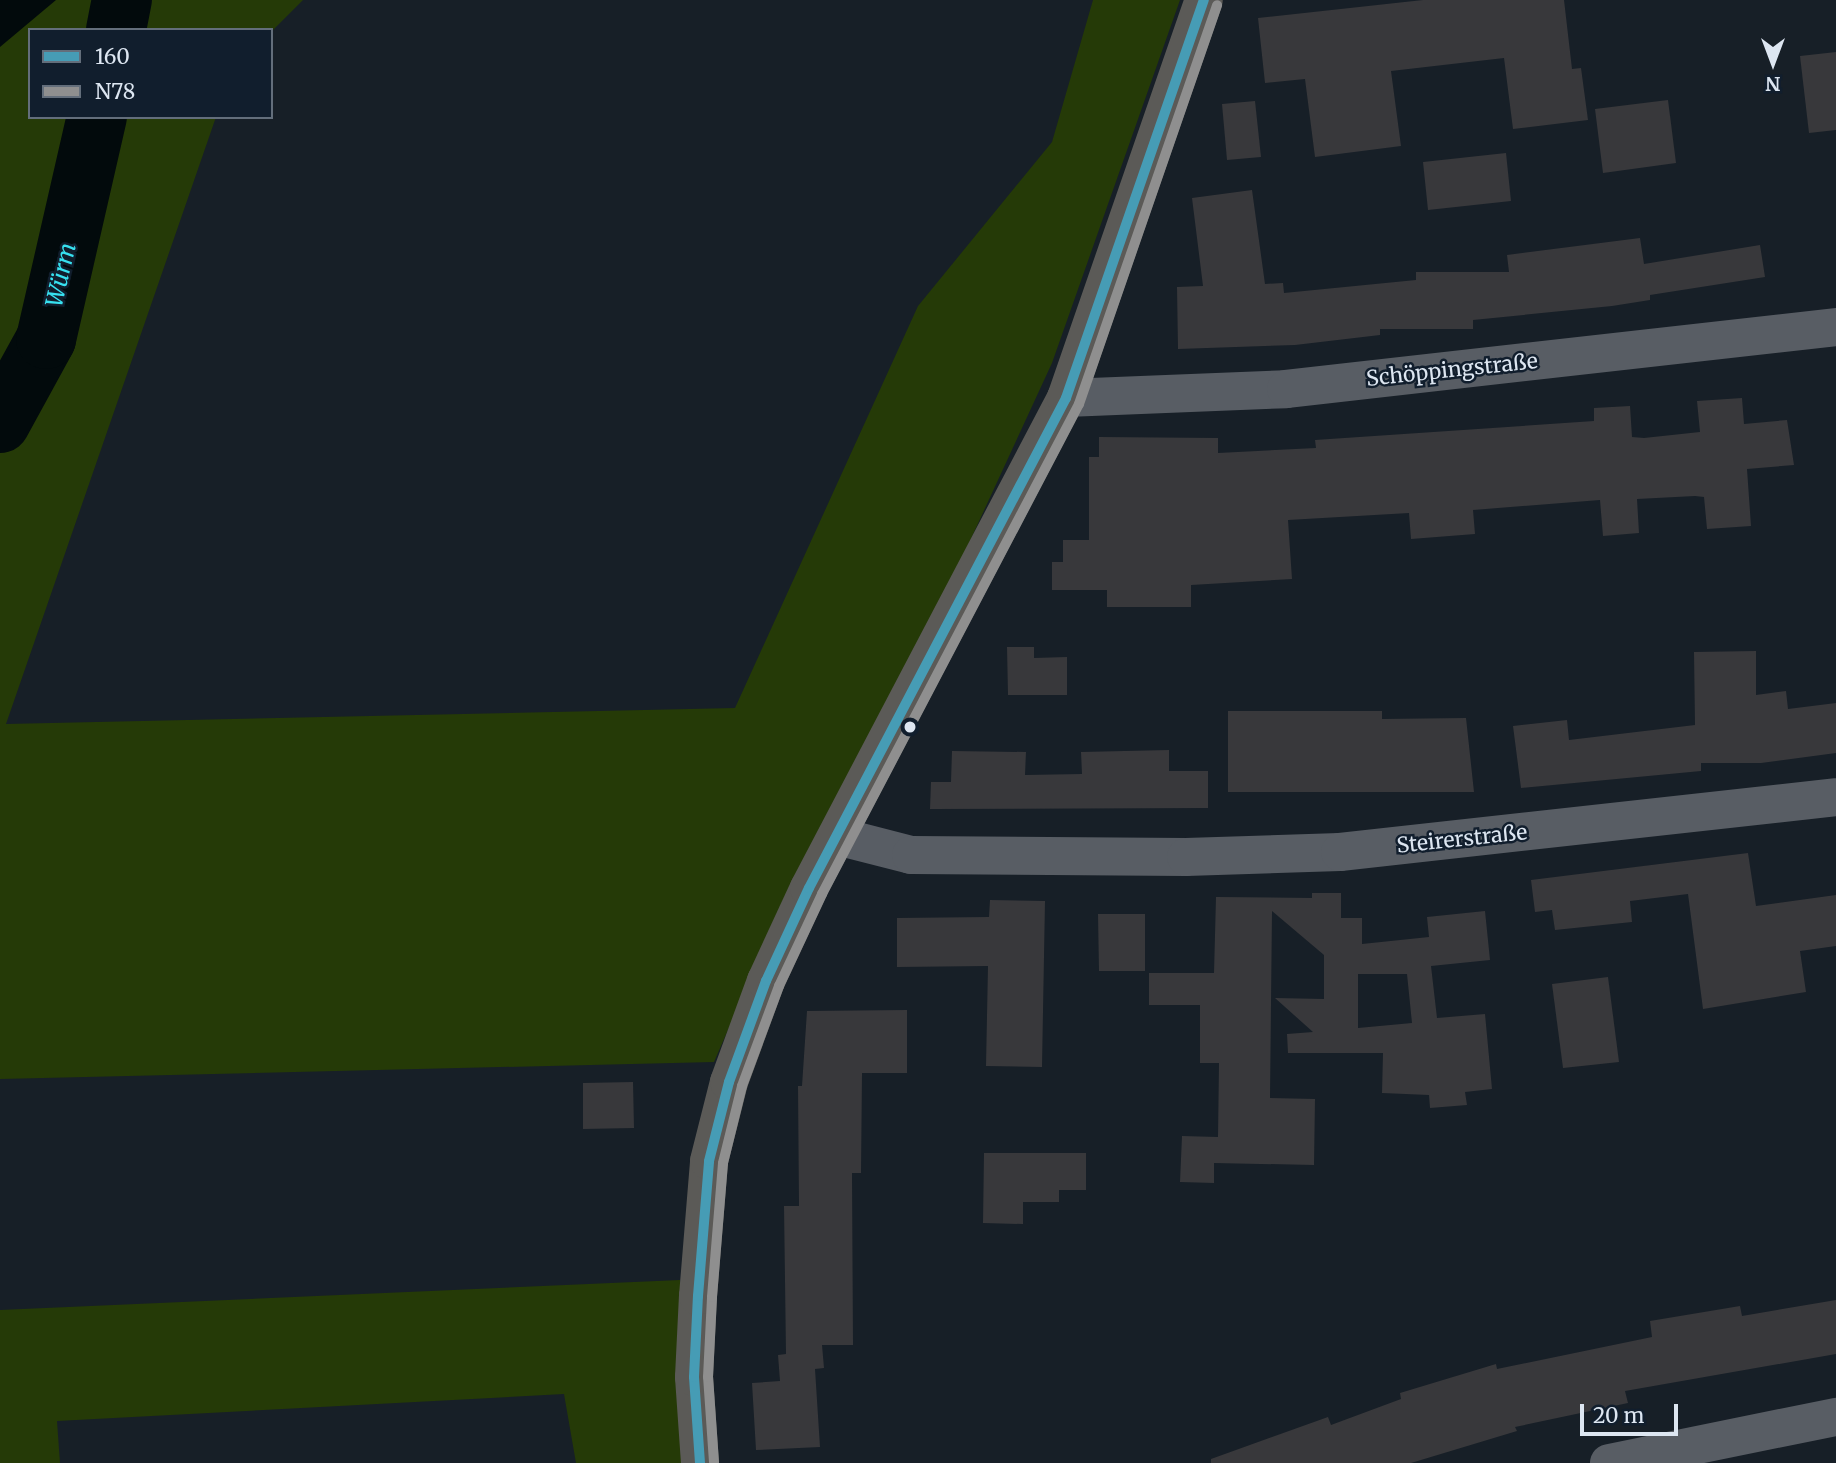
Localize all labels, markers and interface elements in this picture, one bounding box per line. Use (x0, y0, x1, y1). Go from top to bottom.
legend (28, 28, 273, 119)
north arrow (1738, 28, 1808, 98)
text: 160 (95, 43, 130, 70)
text: N (1766, 72, 1781, 96)
text: N78 (95, 78, 135, 105)
water label: Würm (40, 240, 82, 310)
street label: Schöppingstraße (1365, 348, 1539, 392)
unlabelled marker (903, 720, 917, 734)
street label: Steirerstraße (1396, 820, 1528, 858)
scale bar (1584, 1390, 1682, 1434)
text: 20 m (1593, 1402, 1644, 1429)

